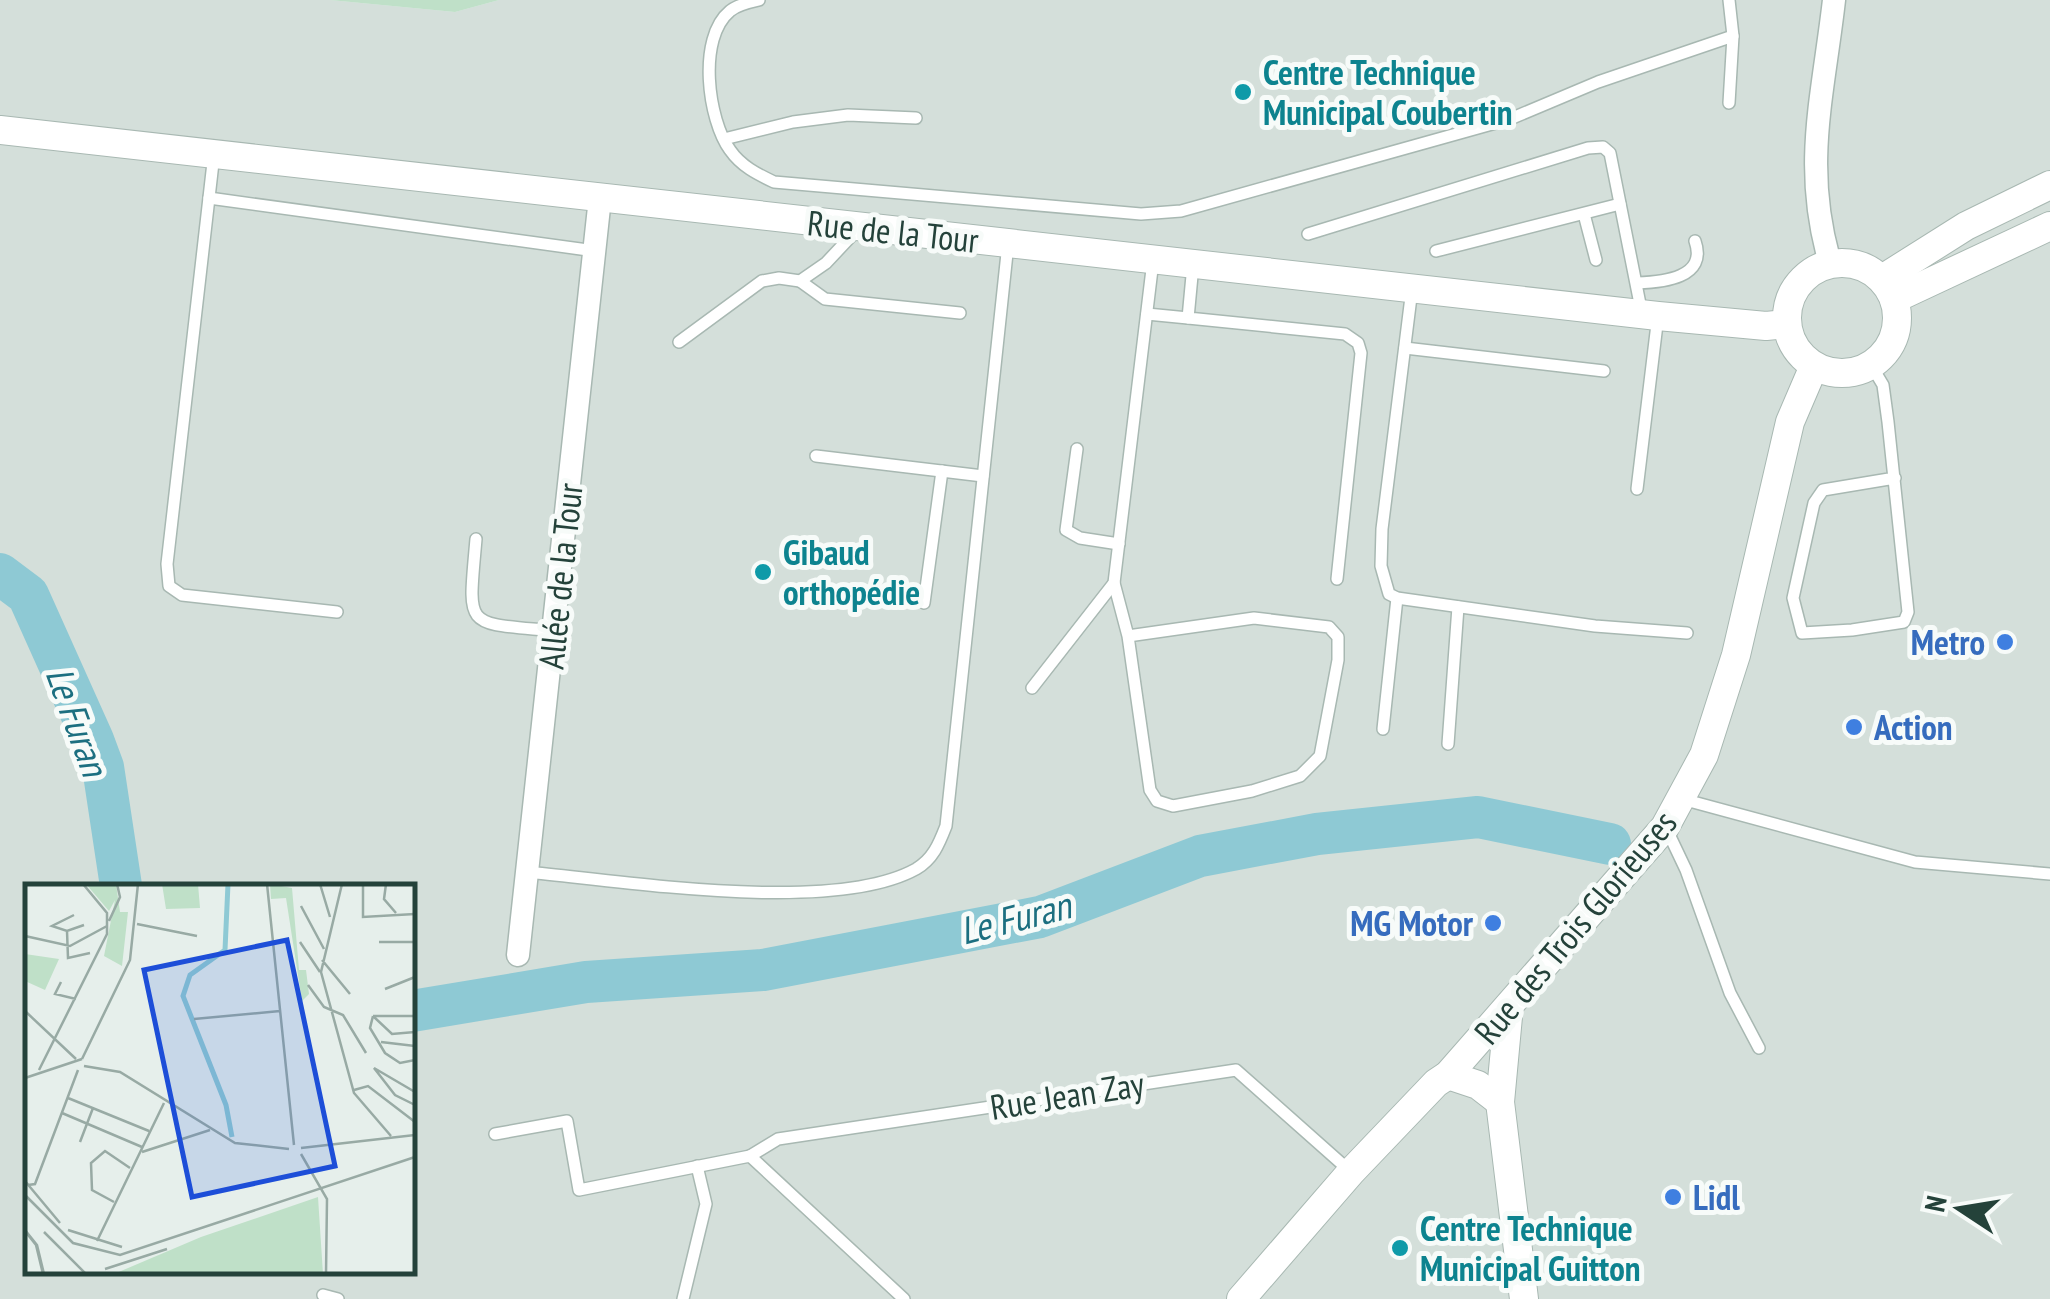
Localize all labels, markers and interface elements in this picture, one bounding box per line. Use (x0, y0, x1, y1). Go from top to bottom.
place label: Centre Technique Municipal Coubertin (1263, 49, 1512, 135)
marker: Centre Technique Municipal Coubertin (1232, 81, 1254, 103)
street label: Rue de la Tour (805, 199, 981, 263)
street label: Allée de la Tour (527, 480, 593, 671)
place label: Gibaud orthopédie (783, 529, 920, 615)
marker: Gibaud orthopédie (752, 561, 774, 583)
place label: Metro (1911, 619, 1985, 665)
marker: Metro (1994, 631, 2016, 653)
water label: Le Furan (36, 660, 121, 784)
place label: Action (1873, 704, 1953, 750)
marker: Action (1843, 716, 1865, 738)
street label: Rue des Trois Glorieuses (1464, 801, 1686, 1053)
water label: Le Furan (955, 879, 1078, 954)
inset map (25, 884, 415, 1274)
place label: MG Motor (1350, 900, 1474, 946)
marker: MG Motor (1482, 912, 1504, 934)
street label: Rue Jean Zay (987, 1060, 1148, 1130)
north arrow (1910, 1159, 2010, 1259)
place label: Lidl (1693, 1174, 1740, 1220)
marker: Lidl (1662, 1186, 1684, 1208)
text: N (1915, 1192, 1955, 1215)
place label: Centre Technique Municipal Guitton (1420, 1205, 1640, 1291)
marker: Centre Technique Municipal Guitton (1389, 1237, 1411, 1259)

